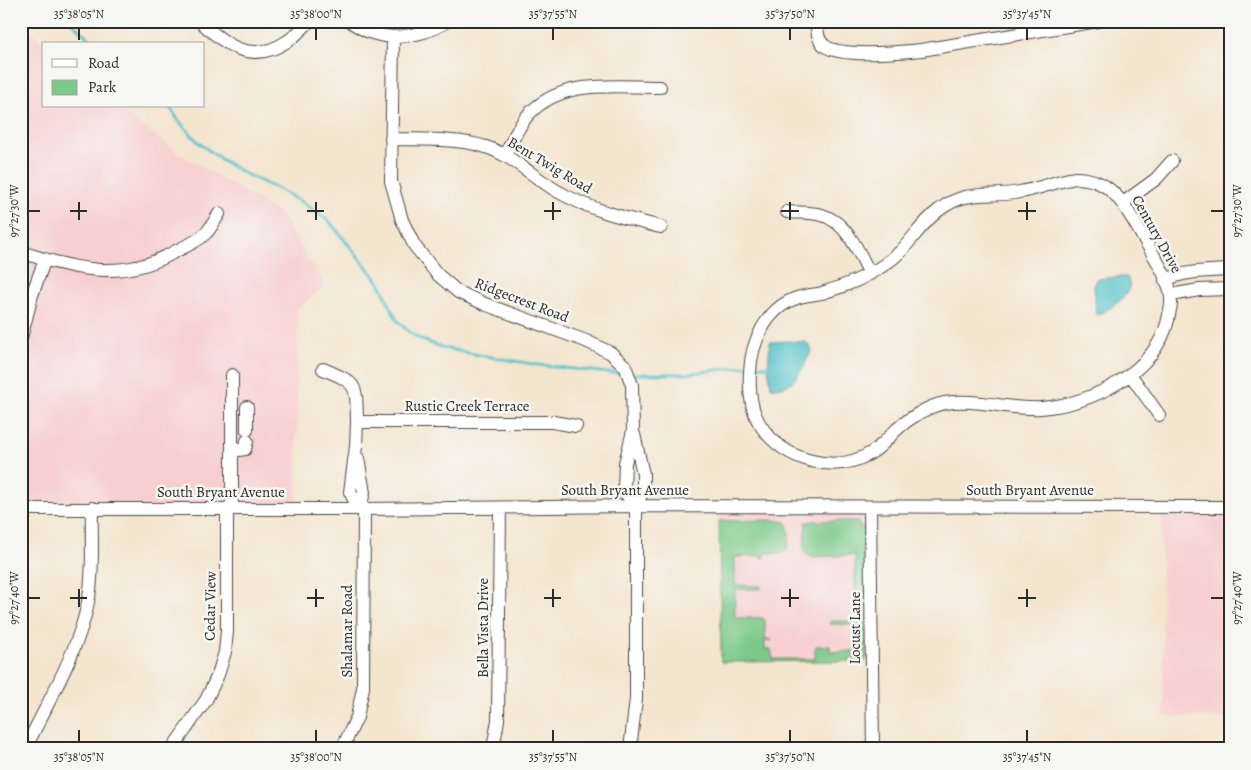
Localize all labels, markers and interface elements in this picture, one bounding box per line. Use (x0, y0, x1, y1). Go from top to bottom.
text: 35°38'05"N (54, 6, 105, 22)
text: 35°38'00"N (290, 6, 342, 22)
text: 35°37'55"N (529, 6, 578, 22)
text: 35°37'50"N (765, 6, 815, 22)
text: 35°37'45"N (1003, 6, 1052, 22)
legend (42, 42, 205, 108)
text: Road (88, 53, 120, 73)
text: Park (88, 77, 117, 97)
street label: Bent Twig Road (504, 132, 597, 199)
text: 97°27'30"W (6, 184, 22, 238)
text: 97°27'30"W (1229, 184, 1245, 238)
street label: Century Drive (1127, 191, 1187, 277)
street label: Ridgecrest Road (472, 273, 573, 327)
street label: Rustic Creek Terrace (404, 396, 530, 416)
street label: South Bryant Avenue (561, 480, 689, 500)
street label: South Bryant Avenue (966, 480, 1094, 500)
street label: South Bryant Avenue (157, 482, 285, 502)
text: 97°27'40"W (6, 570, 22, 625)
text: 97°27'40"W (1229, 570, 1245, 625)
street label: Cedar View (199, 571, 221, 641)
street label: Bella Vista Drive (473, 578, 493, 678)
street label: Shalamar Road (337, 584, 357, 677)
street label: Locust Lane (845, 591, 865, 665)
text: 35°38'05"N (54, 749, 105, 765)
text: 35°38'00"N (290, 749, 342, 765)
text: 35°37'55"N (529, 749, 578, 765)
text: 35°37'50"N (765, 749, 815, 765)
text: 35°37'45"N (1003, 749, 1052, 765)

